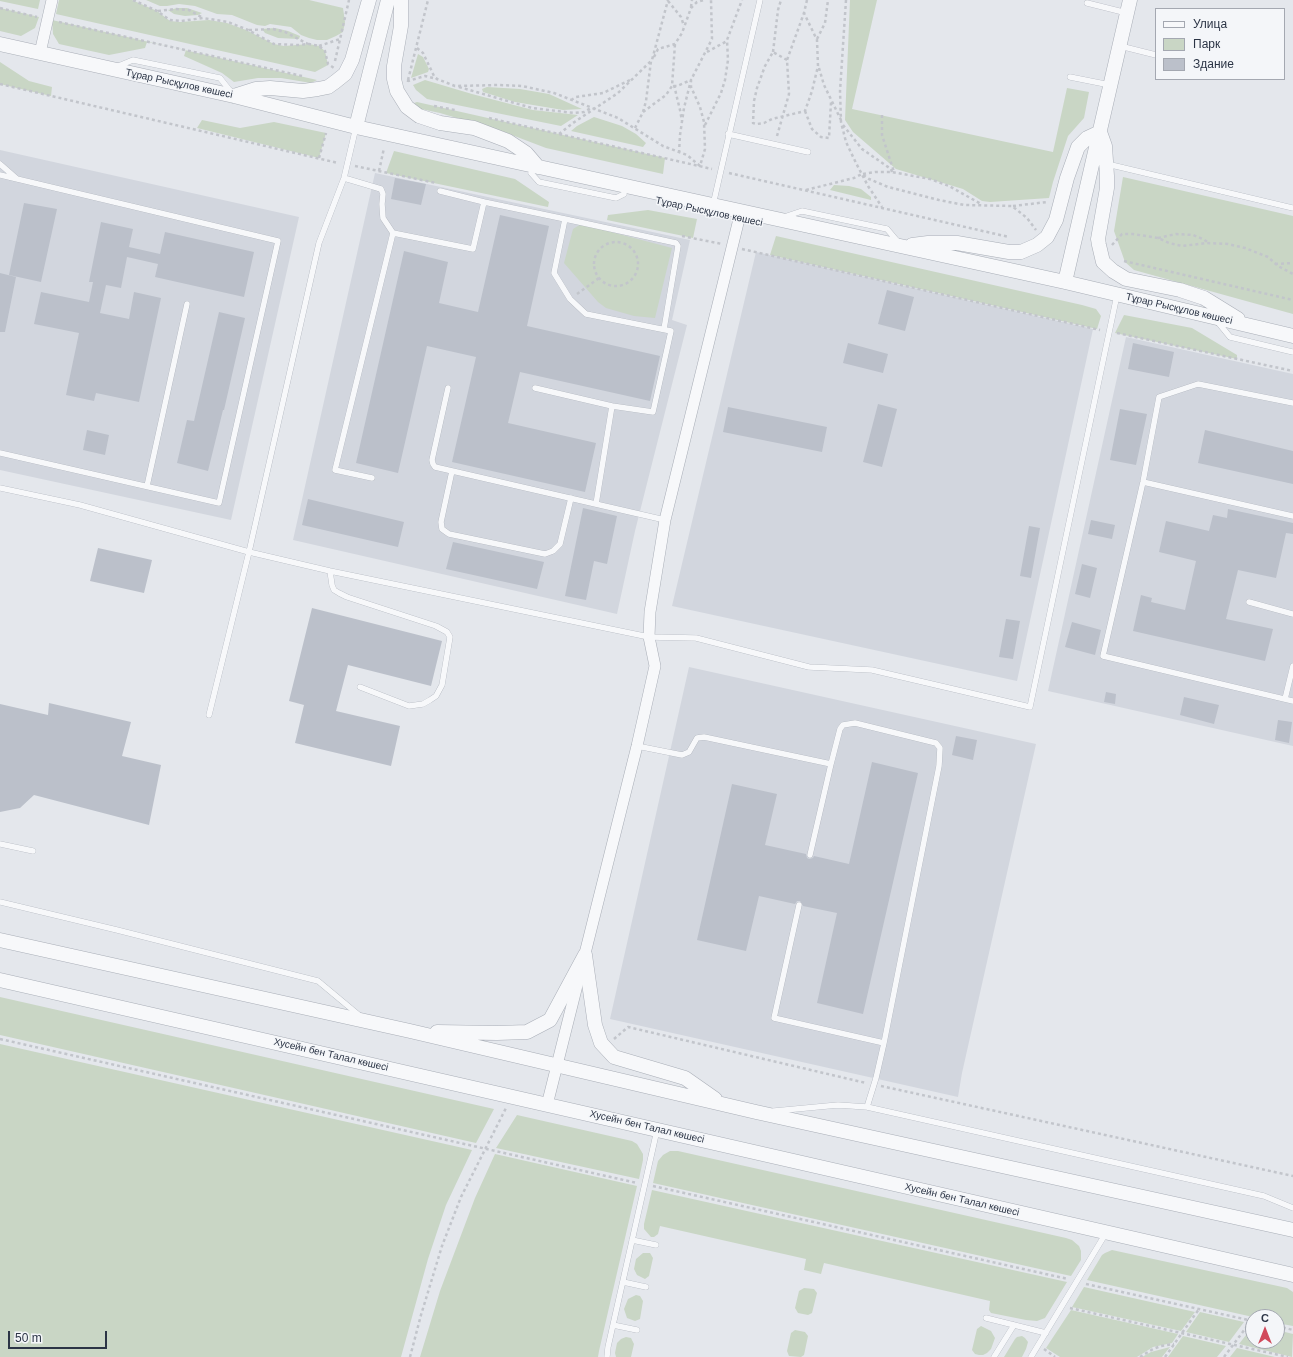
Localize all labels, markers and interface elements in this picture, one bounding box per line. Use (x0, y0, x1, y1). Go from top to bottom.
legend (1155, 8, 1285, 80)
text: Улица (1193, 17, 1227, 31)
text: Парк (1193, 37, 1220, 51)
text: Здание (1193, 57, 1234, 71)
street label: Тұрар Рысқұлов көшесі (124, 67, 234, 101)
street label: Тұрар Рысқұлов көшесі (654, 195, 764, 229)
street label: Тұрар Рысқұлов көшесі (1124, 291, 1234, 327)
street label: Хусейн бен Талал көшесі (273, 1036, 389, 1074)
street label: Хусейн бен Талал көшесі (589, 1108, 705, 1146)
street label: Хусейн бен Талал көшесі (904, 1181, 1020, 1219)
north arrow (1245, 1309, 1285, 1349)
text: С (1261, 1312, 1269, 1324)
scale bar (10, 1323, 109, 1349)
text: 50 m (15, 1331, 42, 1345)

